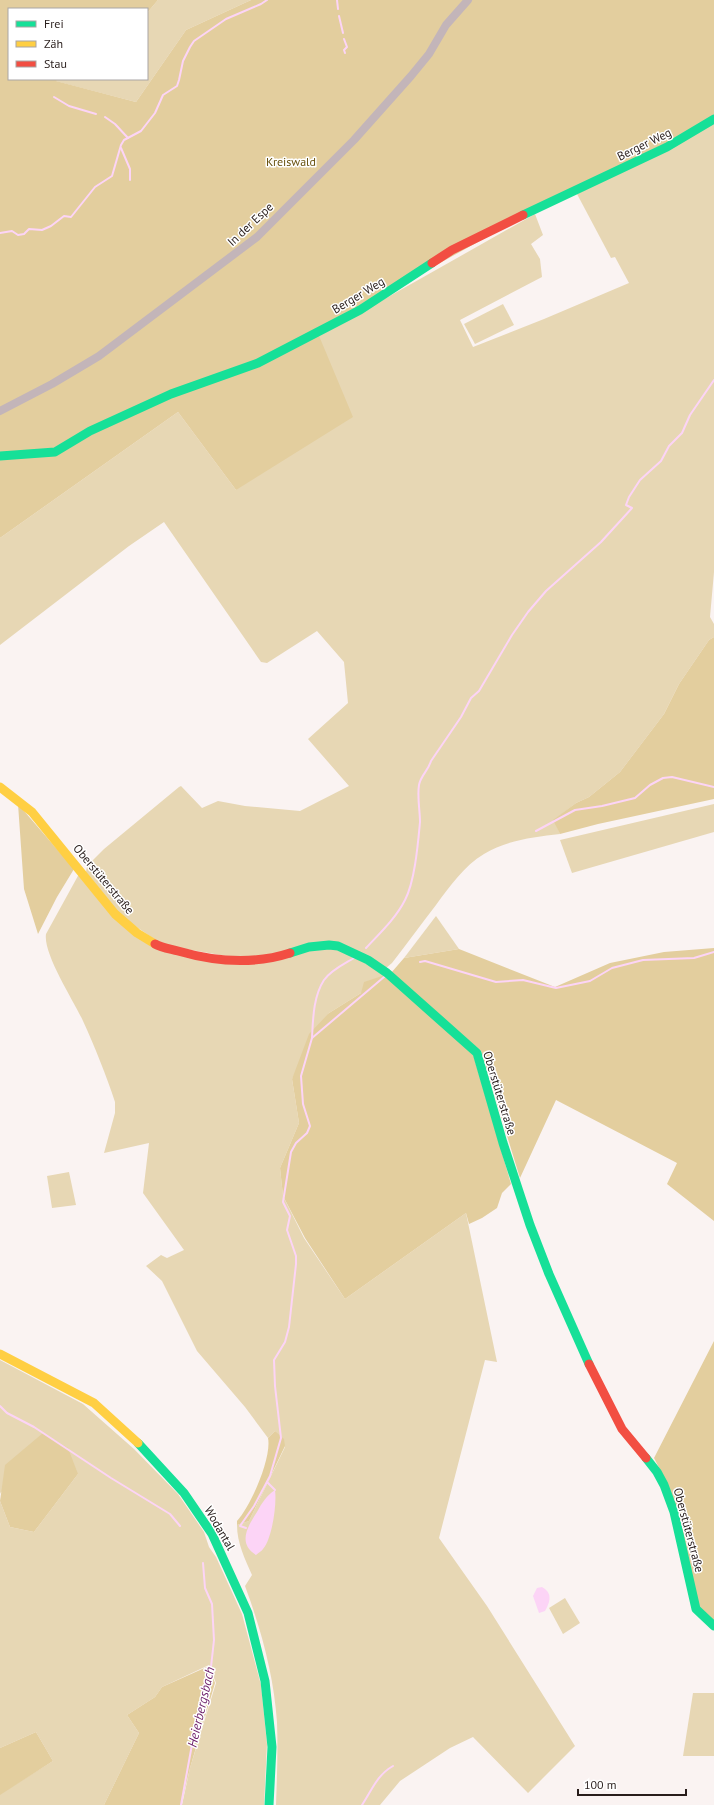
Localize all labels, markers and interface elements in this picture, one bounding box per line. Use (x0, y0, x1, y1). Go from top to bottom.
legend (8, 8, 148, 80)
text: Frei (44, 16, 64, 31)
text: Zäh (44, 36, 63, 51)
text: Stau (44, 56, 67, 71)
street label: Berger Weg (614, 124, 674, 164)
park label: Kreiswald (266, 154, 316, 169)
street label: In der Espe (224, 199, 276, 249)
street label: Berger Weg (329, 273, 387, 317)
street label: Oberstüterstraße (70, 841, 138, 917)
street label: Oberstüterstraße (480, 1049, 520, 1137)
street label: Oberstüterstraße (671, 1486, 707, 1574)
street label: Wodantal (201, 1503, 239, 1553)
water label: Heierbergsbach (183, 1665, 219, 1749)
scale bar (578, 1771, 686, 1797)
text: 100 m (584, 1777, 617, 1792)

